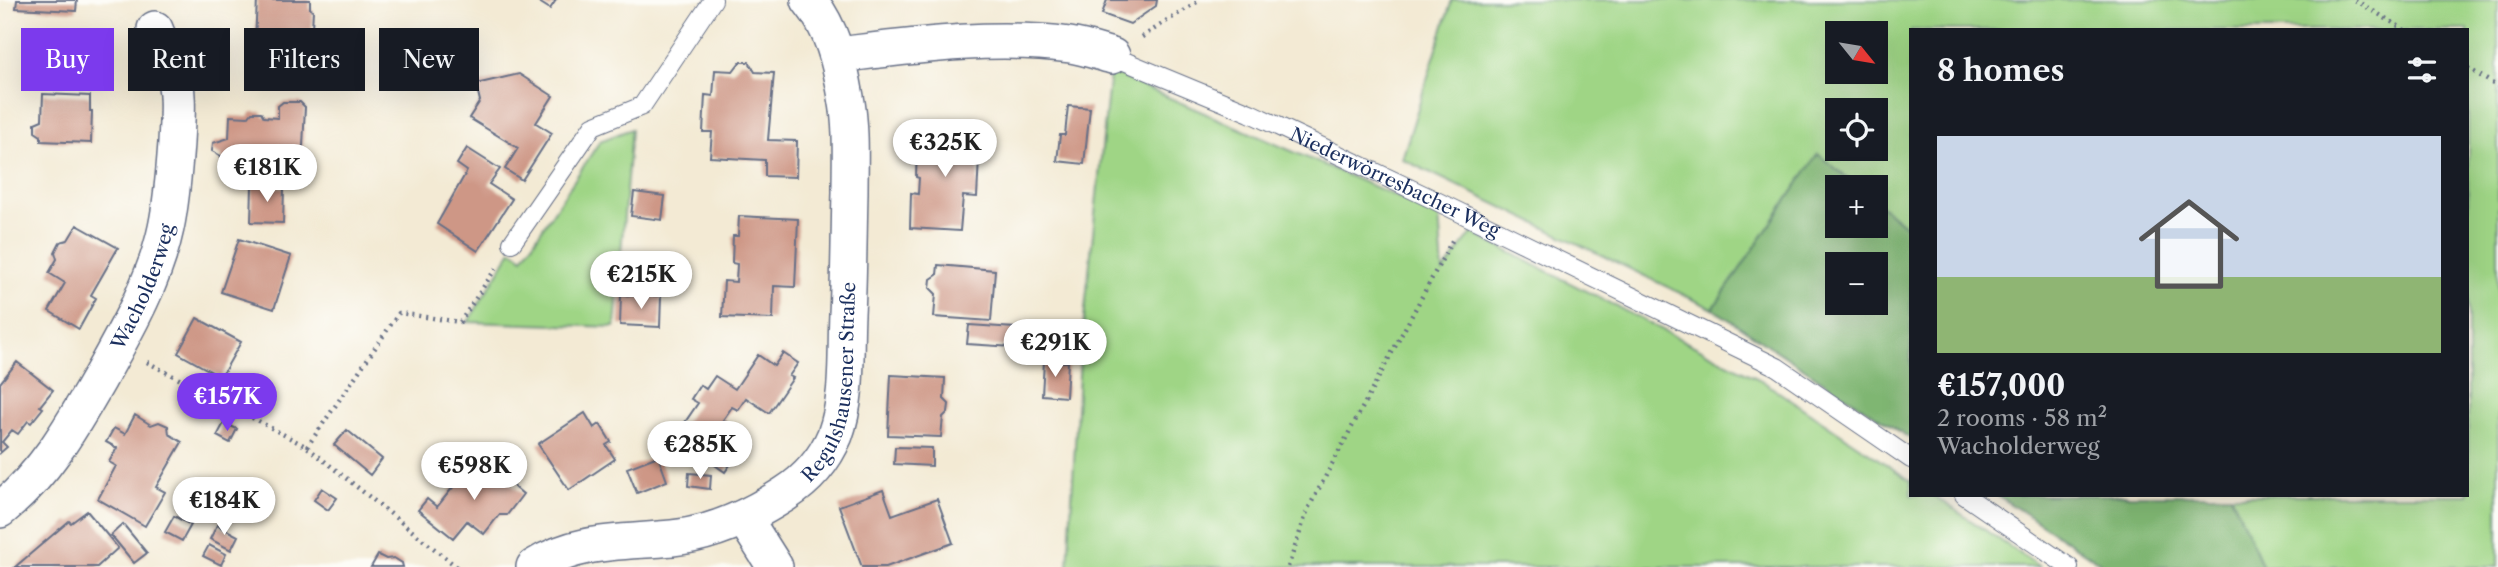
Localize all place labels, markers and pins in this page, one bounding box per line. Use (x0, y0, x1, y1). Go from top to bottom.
pin: €325K (896, 120, 994, 179)
pin: €181K (218, 144, 316, 204)
pin: €215K (592, 252, 690, 311)
pin: €291K (1006, 320, 1104, 379)
pin: €157K (178, 374, 276, 433)
pin: €285K (651, 421, 749, 481)
pin: €598K (425, 442, 523, 502)
pin: €184K (175, 477, 273, 537)

